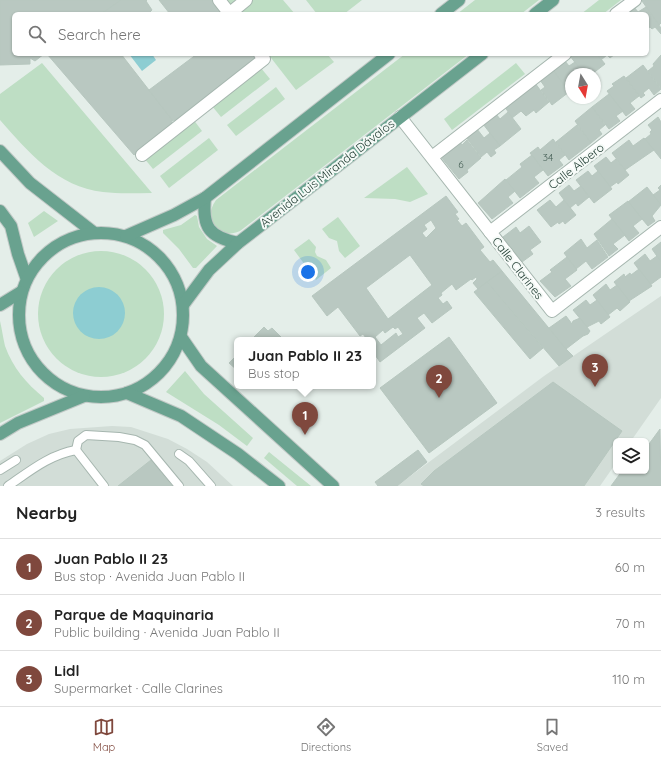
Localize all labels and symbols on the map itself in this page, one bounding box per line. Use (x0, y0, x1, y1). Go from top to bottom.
north arrow (565, 68, 601, 104)
street label: Avenida Luis Miranda Dávalos (257, 116, 397, 230)
street label: Calle Albero (545, 140, 607, 192)
house number: 34 (543, 151, 553, 164)
house number: 6 (458, 158, 464, 171)
street label: Calle Clarines (489, 234, 547, 302)
your location (298, 262, 318, 282)
pin: 3 (582, 354, 608, 387)
pin: 2 (426, 365, 452, 398)
pin: 1 (292, 402, 318, 435)

